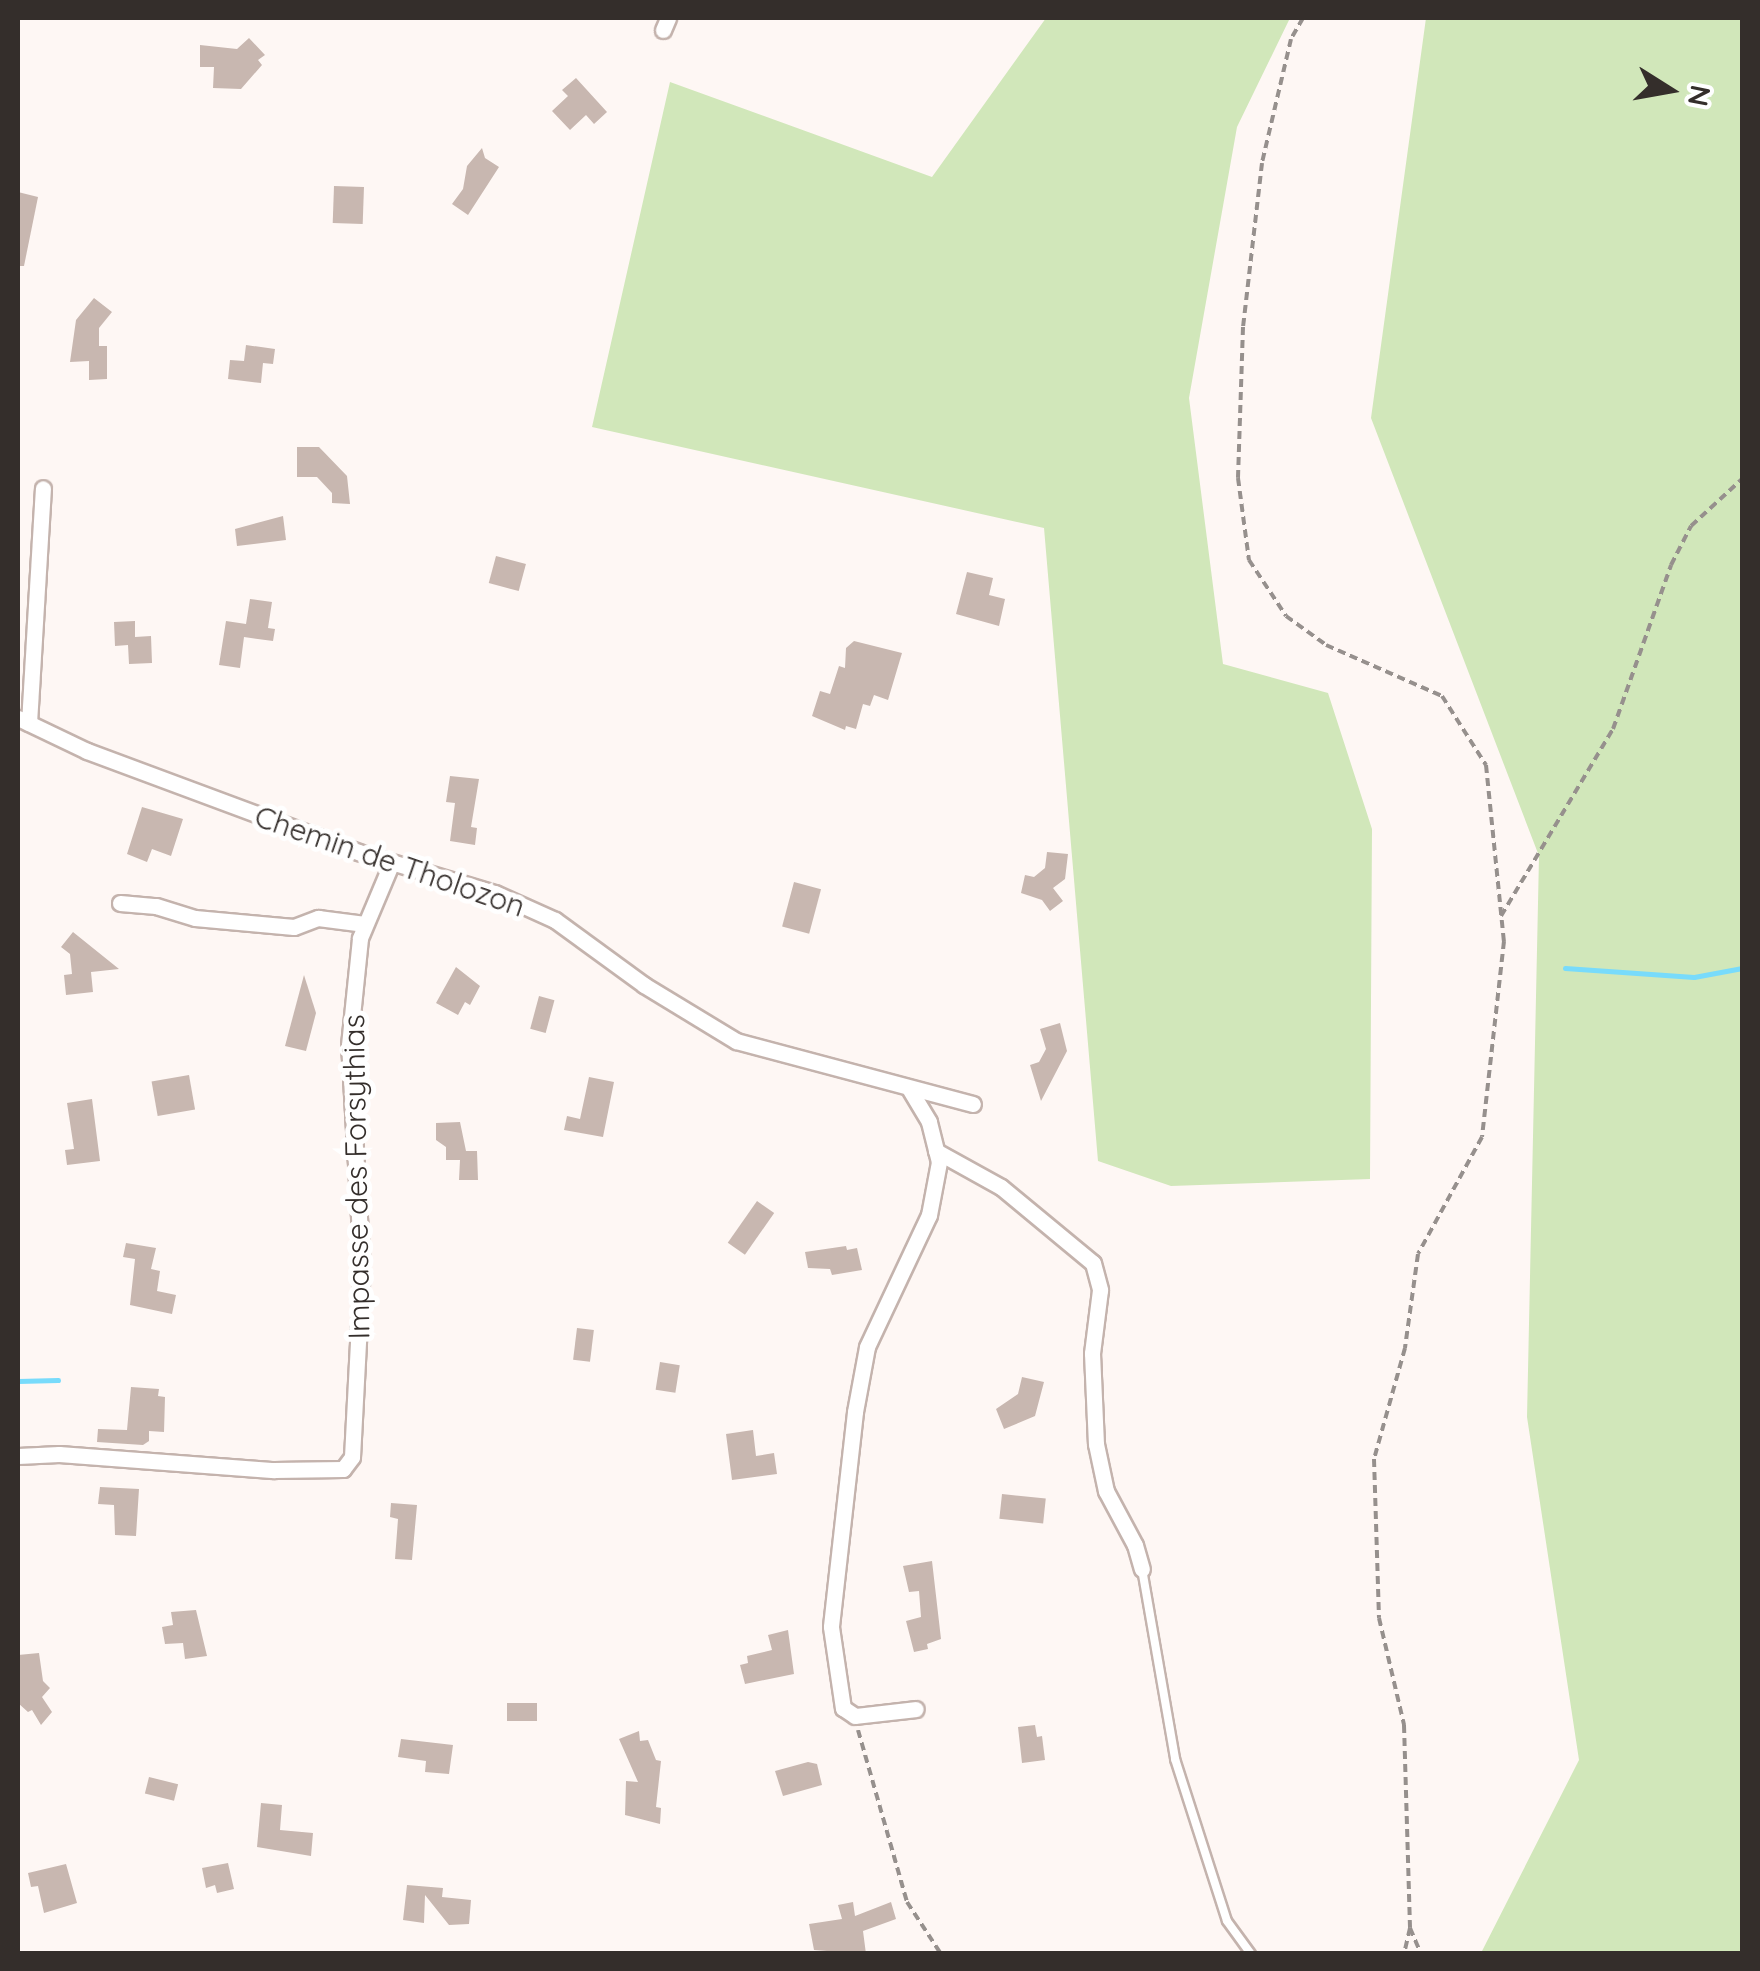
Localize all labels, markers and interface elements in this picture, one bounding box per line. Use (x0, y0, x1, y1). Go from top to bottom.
north arrow (1620, 40, 1720, 140)
text: N (1681, 82, 1719, 109)
street label: Chemin de Tholozon (250, 798, 530, 924)
street label: Impasse des Forsythias (335, 1014, 377, 1340)

